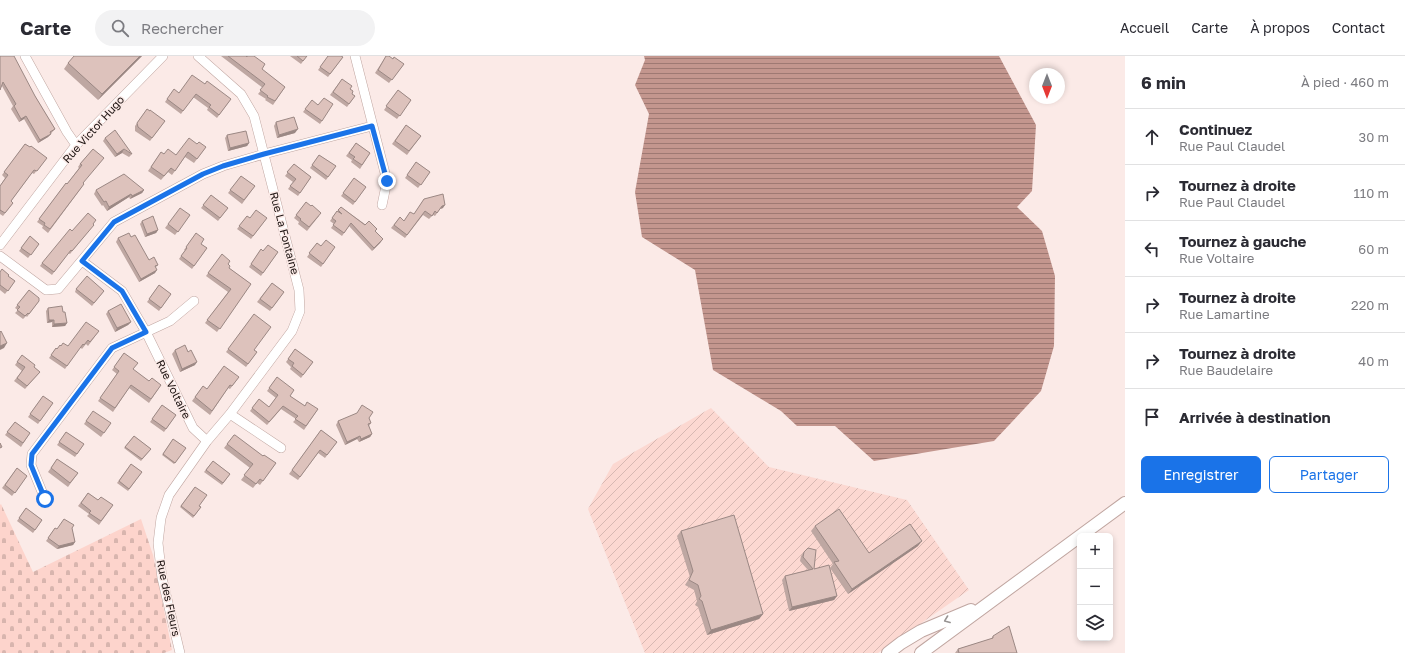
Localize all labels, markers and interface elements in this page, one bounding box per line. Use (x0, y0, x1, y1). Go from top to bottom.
search box (95, 10, 375, 46)
text: Carte (20, 16, 71, 39)
icon: search (109, 17, 131, 39)
text: Rechercher (141, 19, 224, 37)
text: Accueil (1120, 19, 1169, 36)
text: Carte (1191, 19, 1228, 36)
text: À propos (1250, 19, 1310, 36)
text: Contact (1332, 19, 1385, 36)
north arrow (1029, 68, 1065, 104)
text: 6 min (1141, 72, 1186, 93)
text: À pied · 460 m (1301, 74, 1389, 90)
street label: Rue Victor Hugo (59, 92, 127, 165)
text: Continuez (1179, 120, 1252, 138)
icon: ahead (1141, 126, 1163, 148)
text: 30 m (1359, 129, 1389, 145)
text: Rue Paul Claudel (1179, 138, 1285, 154)
route end (378, 172, 396, 190)
text: Tournez à droite (1179, 176, 1296, 194)
icon: right (1141, 182, 1163, 204)
text: 110 m (1354, 185, 1389, 201)
street label: Rue La Fontaine (268, 190, 302, 276)
text: Rue Paul Claudel (1179, 194, 1285, 210)
text: Tournez à gauche (1179, 232, 1306, 250)
icon: left (1141, 238, 1163, 260)
text: 60 m (1358, 241, 1389, 257)
text: Rue Voltaire (1179, 250, 1254, 266)
text: Tournez à droite (1179, 288, 1296, 306)
icon: right (1141, 294, 1163, 316)
text: 220 m (1351, 297, 1389, 313)
text: Rue Lamartine (1179, 306, 1270, 322)
text: Tournez à droite (1179, 344, 1296, 362)
icon: right (1141, 350, 1163, 372)
text: 40 m (1358, 353, 1389, 369)
street label: Rue Voltaire (154, 357, 194, 421)
text: Rue Baudelaire (1179, 362, 1273, 378)
icon: arrive (1141, 406, 1163, 428)
text: Arrivée à destination (1179, 408, 1331, 426)
button: Enregistrer (1141, 456, 1261, 493)
button: Partager (1269, 456, 1389, 493)
route start (36, 490, 54, 508)
map controls (1077, 533, 1113, 641)
button: + (1077, 533, 1113, 569)
street label: Rue des Fleurs (155, 559, 183, 638)
button: − (1077, 569, 1113, 605)
button: layers (1077, 605, 1113, 641)
one-way arrow (944, 616, 951, 624)

